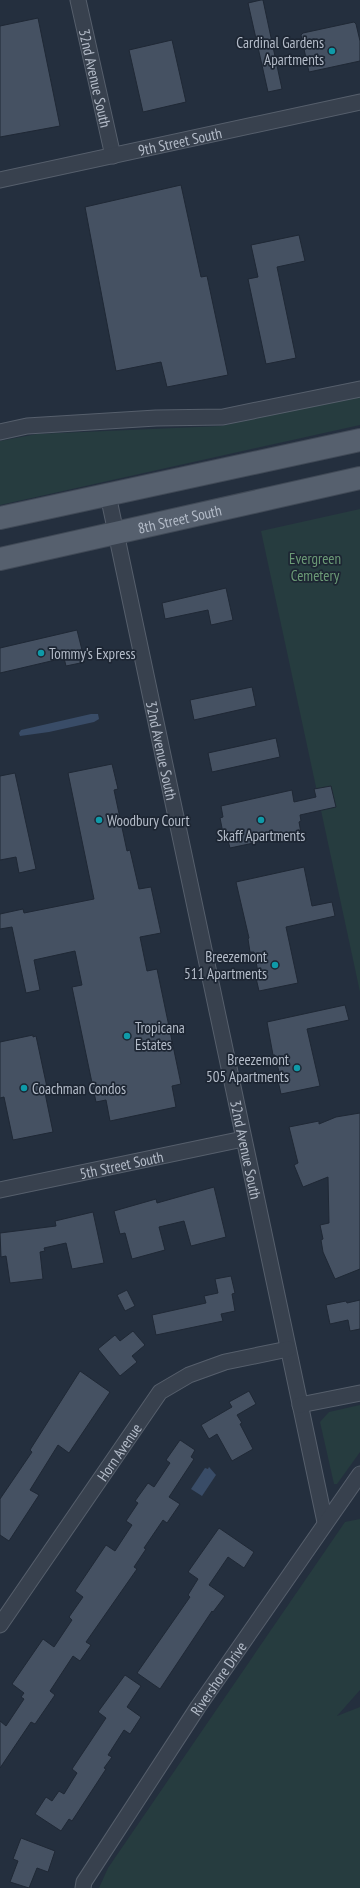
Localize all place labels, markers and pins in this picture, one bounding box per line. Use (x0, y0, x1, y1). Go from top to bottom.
place label: Cardinal Gardens Apartments (236, 33, 324, 69)
marker: Cardinal Gardens Apartments (327, 46, 337, 56)
place label: Tommy's Express (49, 644, 136, 663)
marker: Tommy's Express (36, 648, 46, 658)
place label: Woodbury Court (107, 811, 190, 830)
marker: Woodbury Court (94, 815, 104, 825)
marker: Skaff Apartments (256, 815, 266, 825)
place label: Skaff Apartments (217, 826, 305, 845)
place label: Breezemont 511 Apartments (184, 947, 267, 983)
marker: Breezemont 511 Apartments (270, 960, 280, 970)
place label: Tropicana Estates (135, 1018, 185, 1054)
marker: Tropicana Estates (122, 1031, 132, 1041)
place label: Breezemont 505 Apartments (206, 1050, 289, 1086)
marker: Breezemont 505 Apartments (292, 1063, 302, 1073)
place label: Coachman Condos (32, 1079, 126, 1098)
marker: Coachman Condos (19, 1083, 29, 1093)

